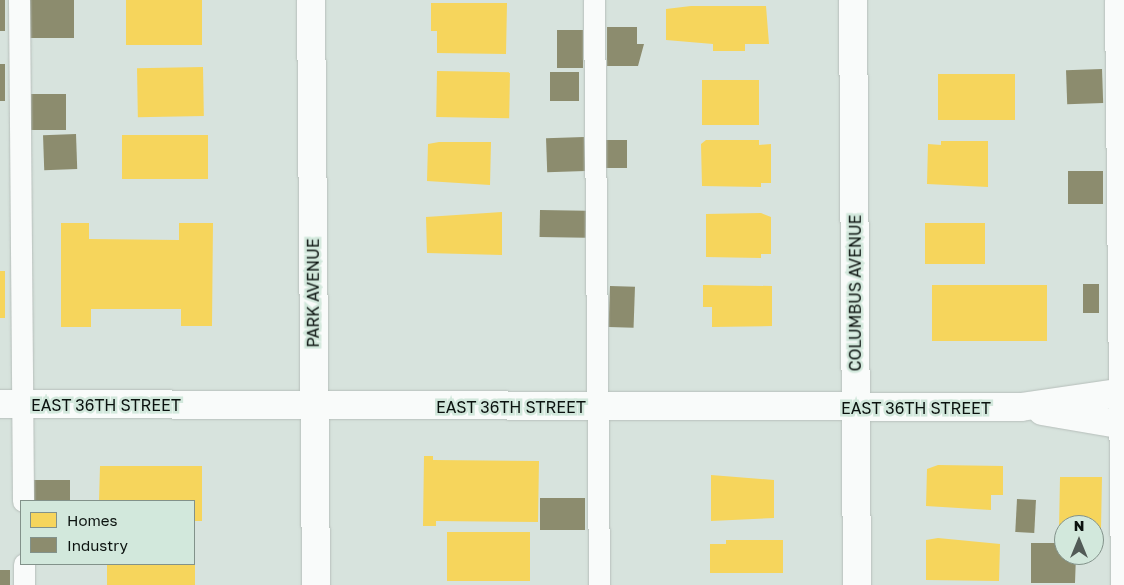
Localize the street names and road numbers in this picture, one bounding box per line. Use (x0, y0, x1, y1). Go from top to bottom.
street label: COLUMBUS AVENUE (845, 215, 865, 371)
street label: PARK AVENUE (303, 238, 323, 348)
street label: EAST 36TH STREET (31, 395, 181, 415)
street label: EAST 36TH STREET (436, 397, 586, 417)
street label: EAST 36TH STREET (841, 398, 991, 418)

